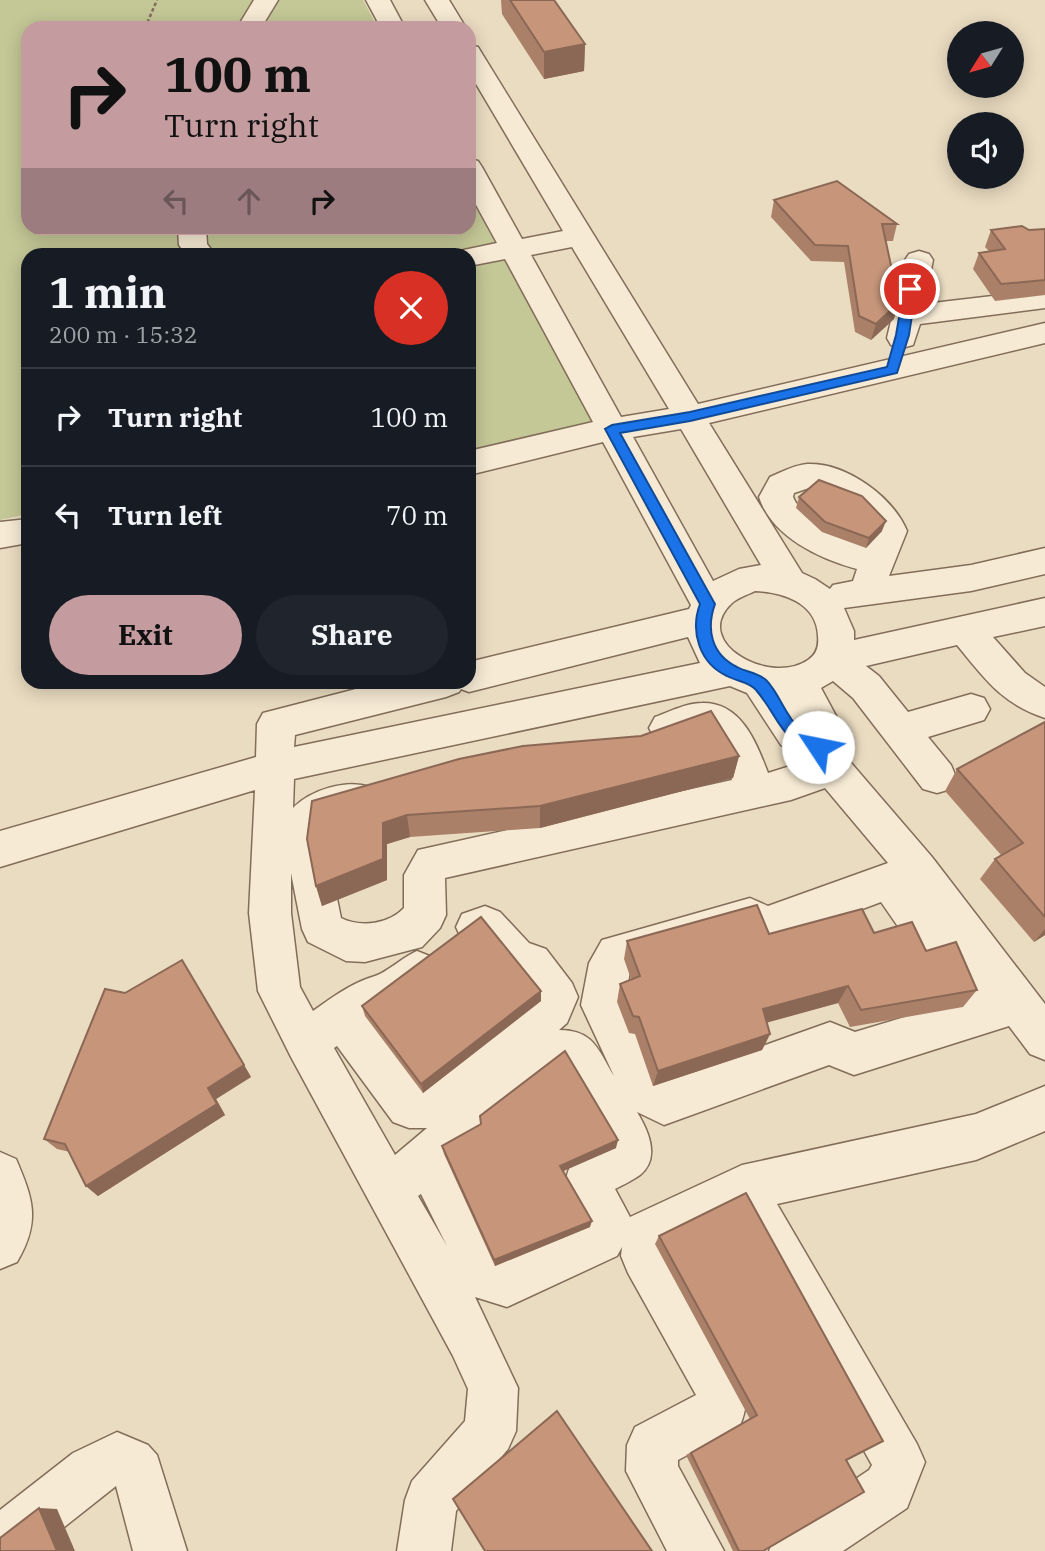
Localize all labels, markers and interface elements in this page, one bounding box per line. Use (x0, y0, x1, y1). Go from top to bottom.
north arrow (947, 21, 1024, 98)
map controls (947, 21, 1024, 189)
text: 100 m (164, 42, 311, 105)
icon: right (49, 49, 140, 140)
text: Turn right (164, 104, 319, 146)
button: sound (947, 112, 1024, 189)
icon: left (157, 182, 195, 220)
icon: ahead (230, 182, 268, 220)
icon: right (303, 182, 341, 220)
pin (880, 259, 940, 319)
text: 1 min (49, 265, 167, 320)
icon: arrive (891, 270, 929, 308)
button: close (374, 271, 448, 345)
text: 200 m · 15:32 (49, 319, 198, 349)
icon: right (49, 398, 87, 436)
text: Turn right (108, 400, 242, 434)
text: 100 m (370, 400, 448, 434)
icon: left (49, 496, 87, 534)
text: Turn left (108, 498, 222, 532)
text: 70 m (386, 498, 448, 532)
button: Exit (49, 595, 242, 675)
button: Share (256, 595, 448, 675)
position arrow (781, 710, 855, 784)

